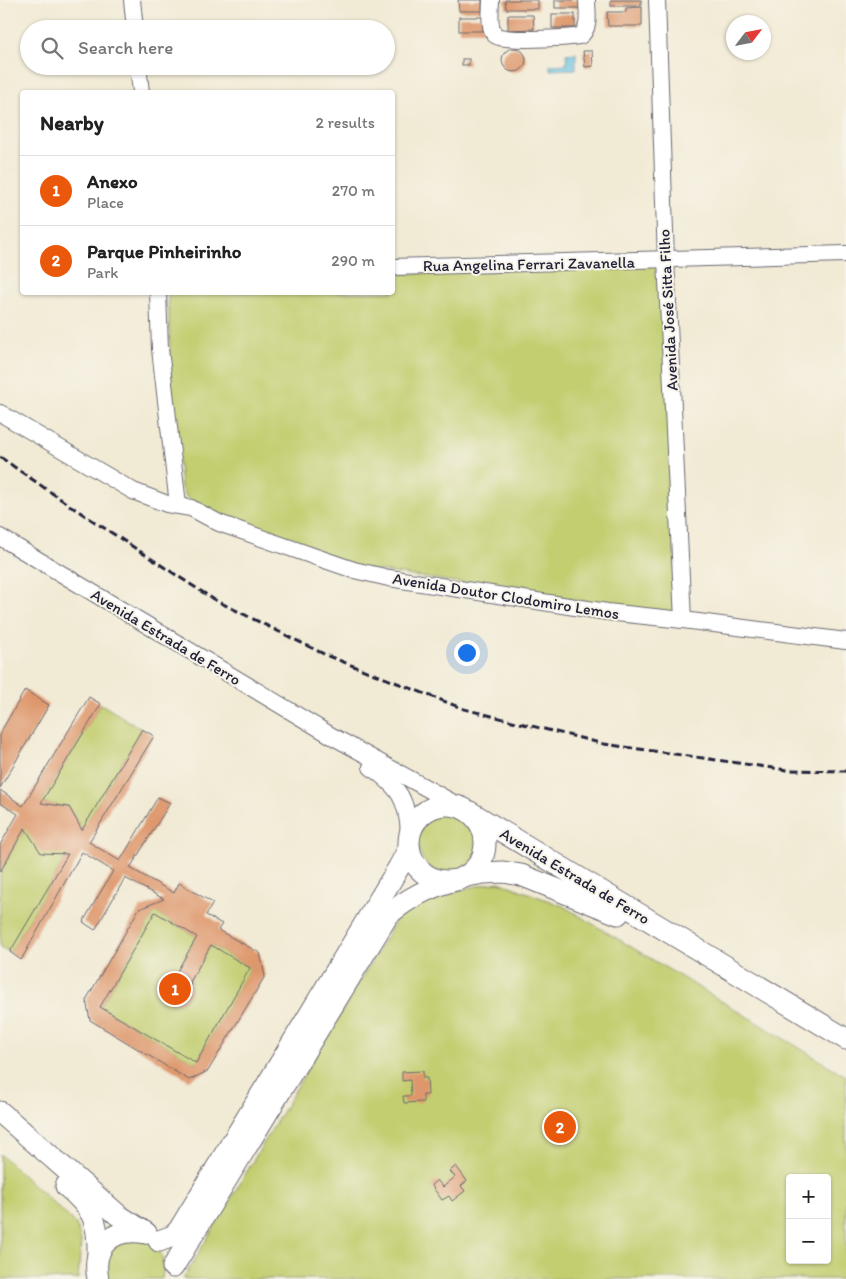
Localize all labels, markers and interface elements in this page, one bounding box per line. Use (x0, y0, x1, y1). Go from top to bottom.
north arrow (726, 15, 771, 60)
search box (20, 20, 395, 75)
icon: search (38, 34, 66, 62)
text: Search here (78, 36, 173, 59)
text: Nearby (40, 110, 104, 135)
text: 2 results (315, 113, 375, 132)
text: Anexo (87, 170, 138, 193)
text: 1 (52, 181, 60, 200)
text: 270 m (332, 181, 375, 200)
text: Place (87, 193, 124, 212)
street label: Avenida José Sitta Filho (654, 229, 682, 391)
text: Parque Pinheirinho (87, 240, 241, 263)
text: 2 (52, 251, 60, 270)
text: 290 m (331, 251, 375, 270)
street label: Rua Angelina Ferrari Zavanella (423, 253, 636, 275)
text: Park (87, 263, 118, 282)
street label: Avenida Doutor Clodomiro Lemos (391, 569, 621, 623)
street label: Avenida Estrada de Ferro (88, 585, 244, 689)
your location (454, 640, 480, 666)
street label: Avenida Estrada de Ferro (497, 824, 653, 928)
pin: 1 (159, 970, 191, 1008)
pin: 2 (544, 1108, 576, 1146)
map controls (786, 1174, 831, 1264)
button: + (786, 1174, 831, 1219)
button: − (786, 1219, 831, 1264)

